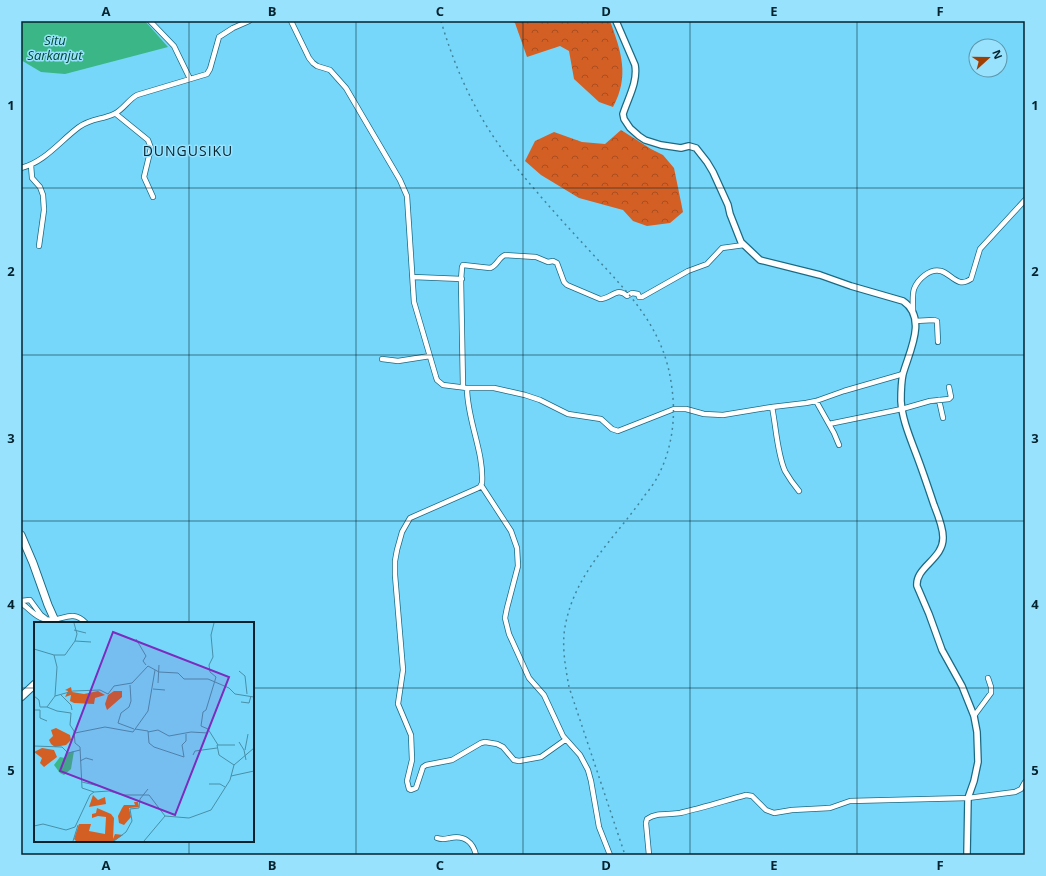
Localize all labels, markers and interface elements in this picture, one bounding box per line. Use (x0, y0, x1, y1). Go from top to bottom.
text: A (102, 2, 111, 20)
text: B (268, 2, 277, 20)
text: C (436, 2, 444, 20)
text: D (601, 2, 611, 20)
text: E (770, 2, 778, 20)
text: F (936, 2, 944, 20)
water label: Situ Sarkanjut (27, 31, 83, 64)
north arrow (968, 38, 1008, 78)
text: N (989, 47, 1006, 61)
text: 1 (7, 96, 15, 114)
text: 1 (1031, 96, 1039, 114)
district label: DUNGUSIKU (143, 141, 233, 160)
text: 2 (7, 262, 15, 280)
text: 2 (1031, 262, 1039, 280)
text: 3 (7, 429, 15, 447)
text: 3 (1031, 429, 1039, 447)
text: 4 (7, 595, 15, 613)
text: 4 (1031, 595, 1039, 613)
inset map (34, 622, 254, 842)
text: 5 (7, 761, 15, 779)
text: 5 (1031, 761, 1039, 779)
text: A (102, 856, 111, 874)
text: B (268, 856, 277, 874)
text: C (436, 856, 444, 874)
text: D (601, 856, 611, 874)
text: E (770, 856, 778, 874)
text: F (936, 856, 944, 874)

